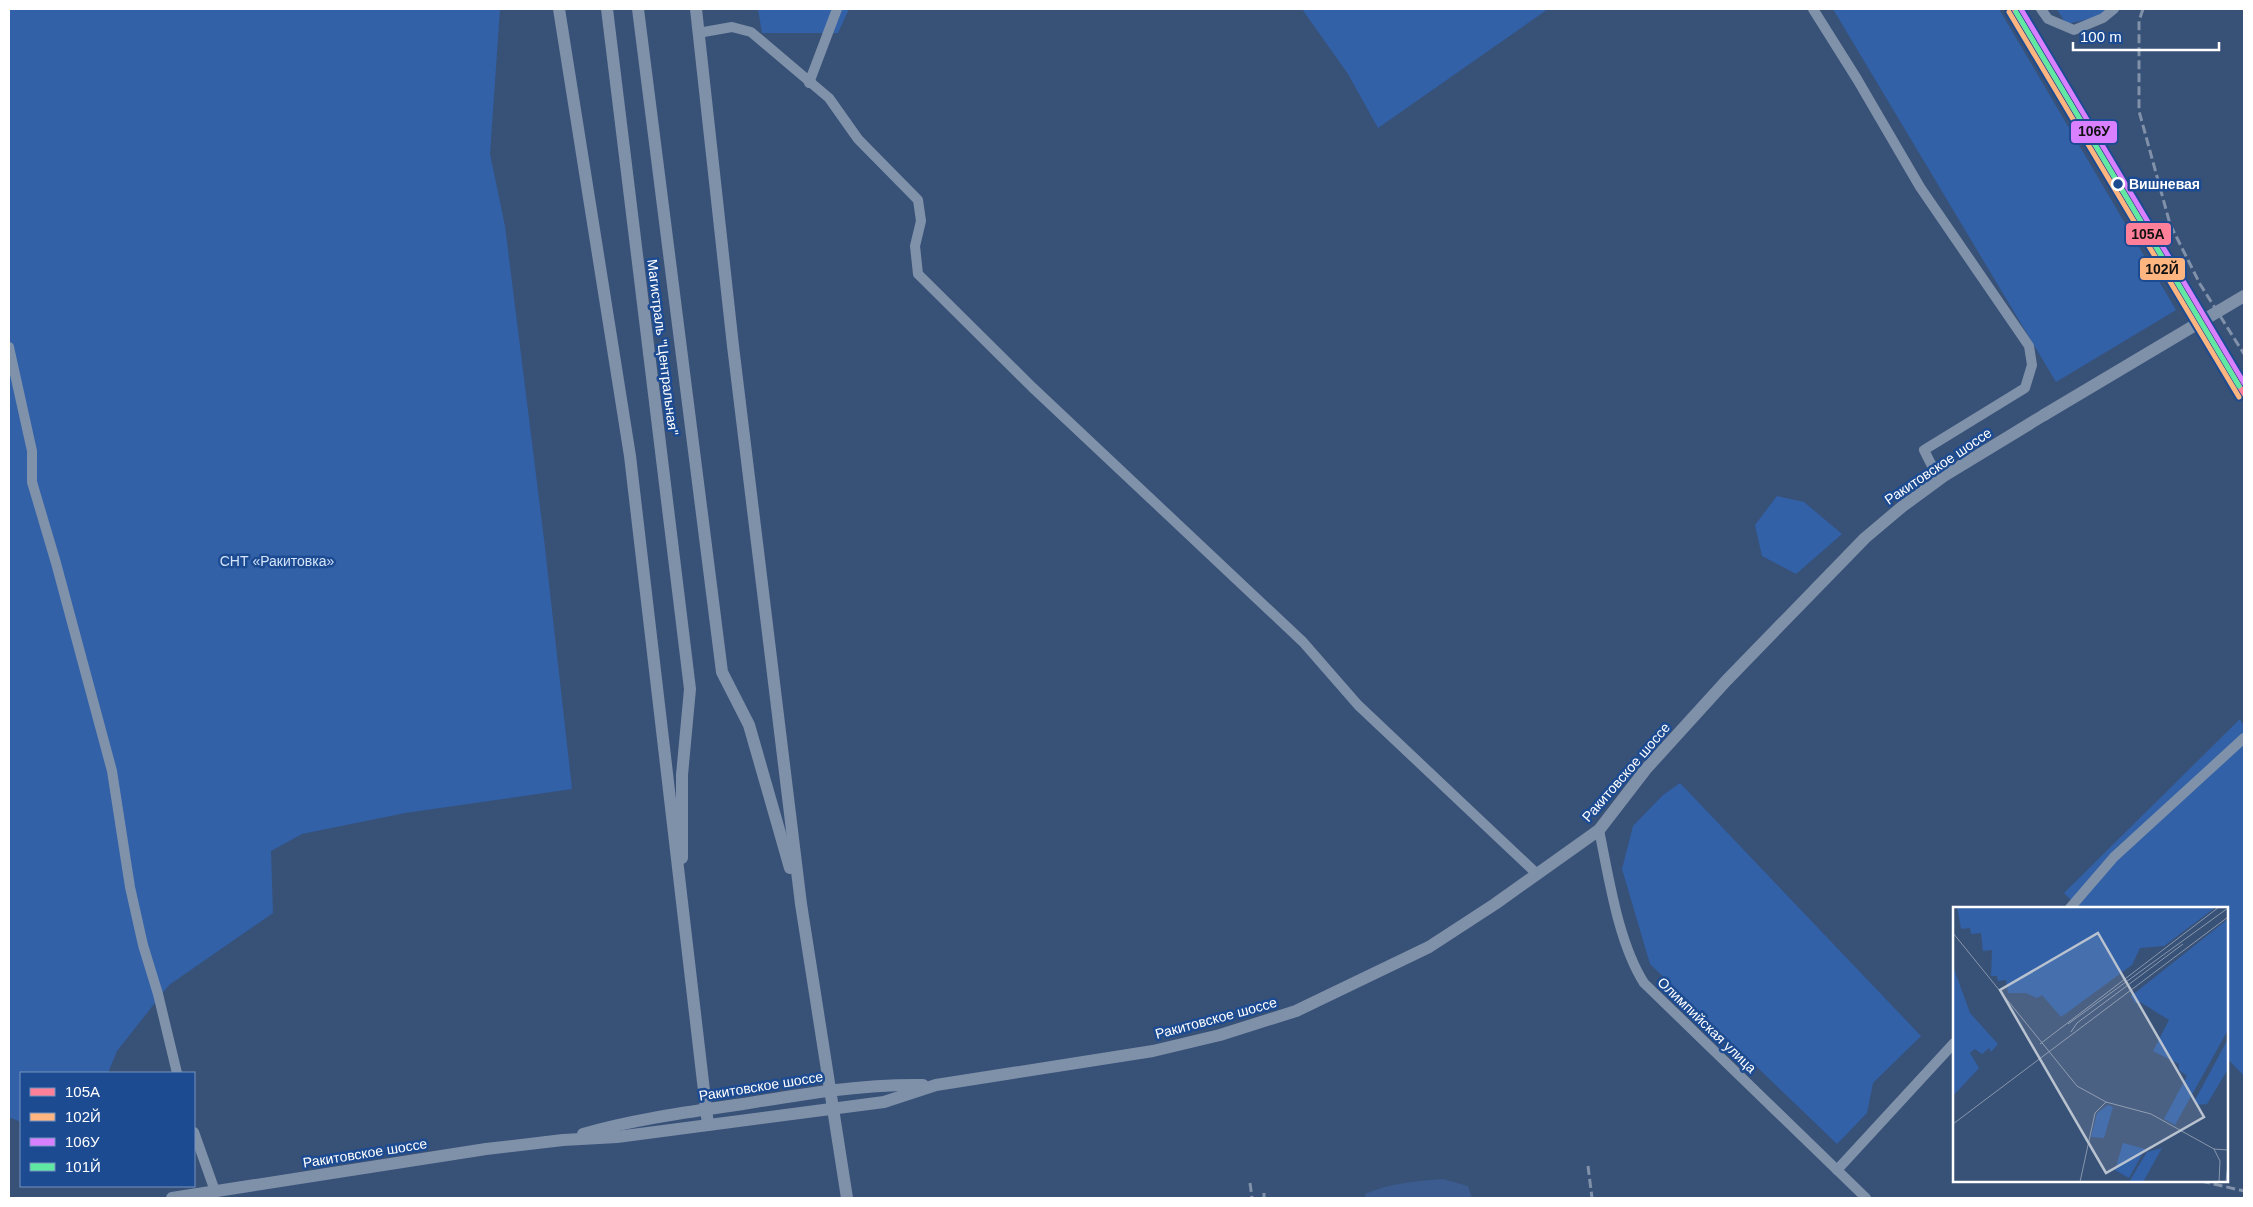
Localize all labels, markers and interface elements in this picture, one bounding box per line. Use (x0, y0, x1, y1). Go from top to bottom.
scale bar (2073, 20, 2219, 52)
text: 100 m (2080, 28, 2122, 45)
line badge: 106У (2070, 120, 2118, 144)
text: 106У (2078, 123, 2110, 139)
place label: Вишневая (2129, 176, 2200, 192)
marker: Вишневая (2111, 177, 2125, 191)
line badge: 105А (2125, 222, 2172, 246)
text: 105А (2131, 226, 2165, 242)
line badge: 102Й (2139, 257, 2186, 281)
street label: Магистраль "Центральная" (644, 258, 682, 436)
text: 102Й (2145, 260, 2179, 277)
street label: Ракитовское шоссе (1882, 424, 1995, 508)
park label: СНТ «Ракитовка» (220, 553, 334, 569)
street label: Ракитовское шоссе (1579, 719, 1673, 825)
inset map (1953, 907, 2228, 1182)
street label: Олимпийская улица (1654, 974, 1760, 1076)
street label: Ракитовское шоссе (1153, 994, 1279, 1042)
street label: Ракитовское шоссе (698, 1068, 824, 1104)
legend (20, 1072, 195, 1187)
text: 105А (65, 1083, 100, 1100)
text: 102Й (65, 1108, 101, 1125)
text: 106У (65, 1133, 100, 1150)
street label: Ракитовское шоссе (302, 1135, 428, 1171)
text: 101Й (65, 1158, 101, 1175)

